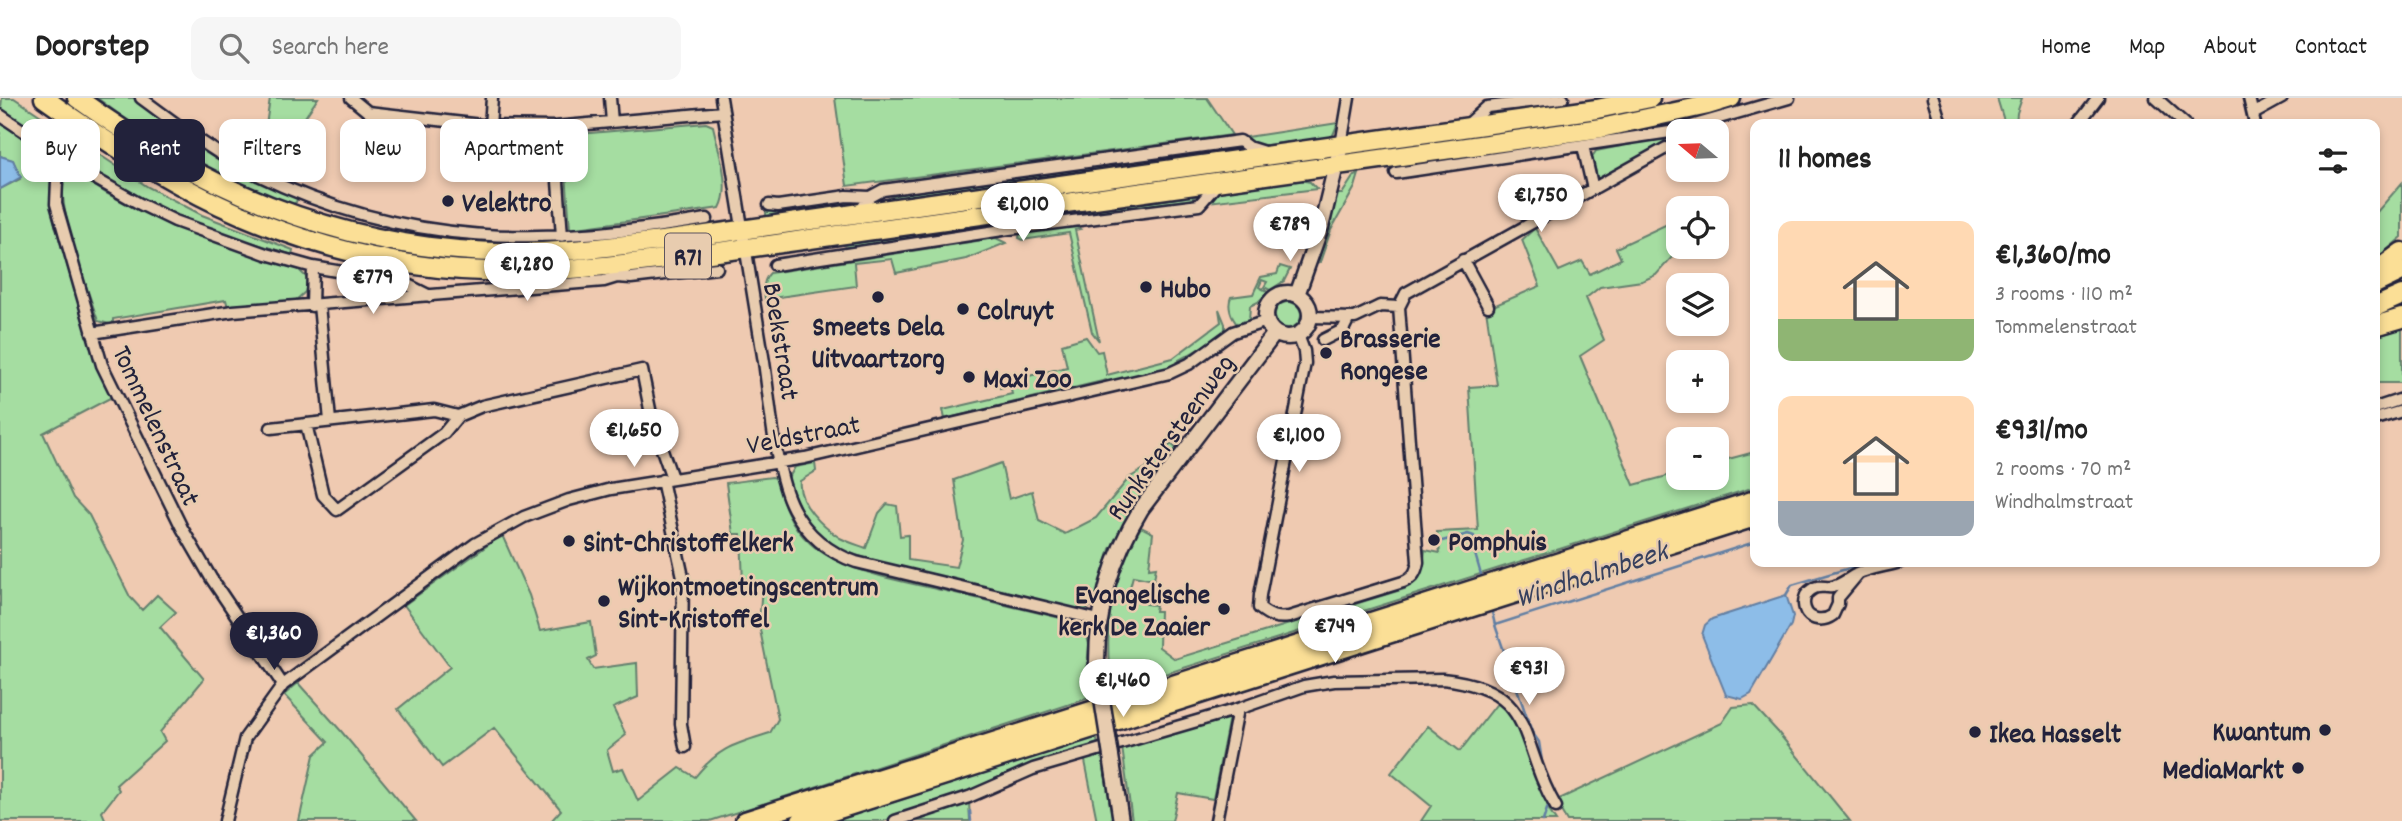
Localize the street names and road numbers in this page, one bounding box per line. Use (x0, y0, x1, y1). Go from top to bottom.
road number: R71 (665, 234, 711, 279)
street label: Boekstraat (749, 280, 807, 404)
street label: Tommelenstraat (99, 340, 208, 514)
street label: Runkstersteenweg (1099, 347, 1247, 530)
street label: Veldstraat (744, 407, 864, 468)

